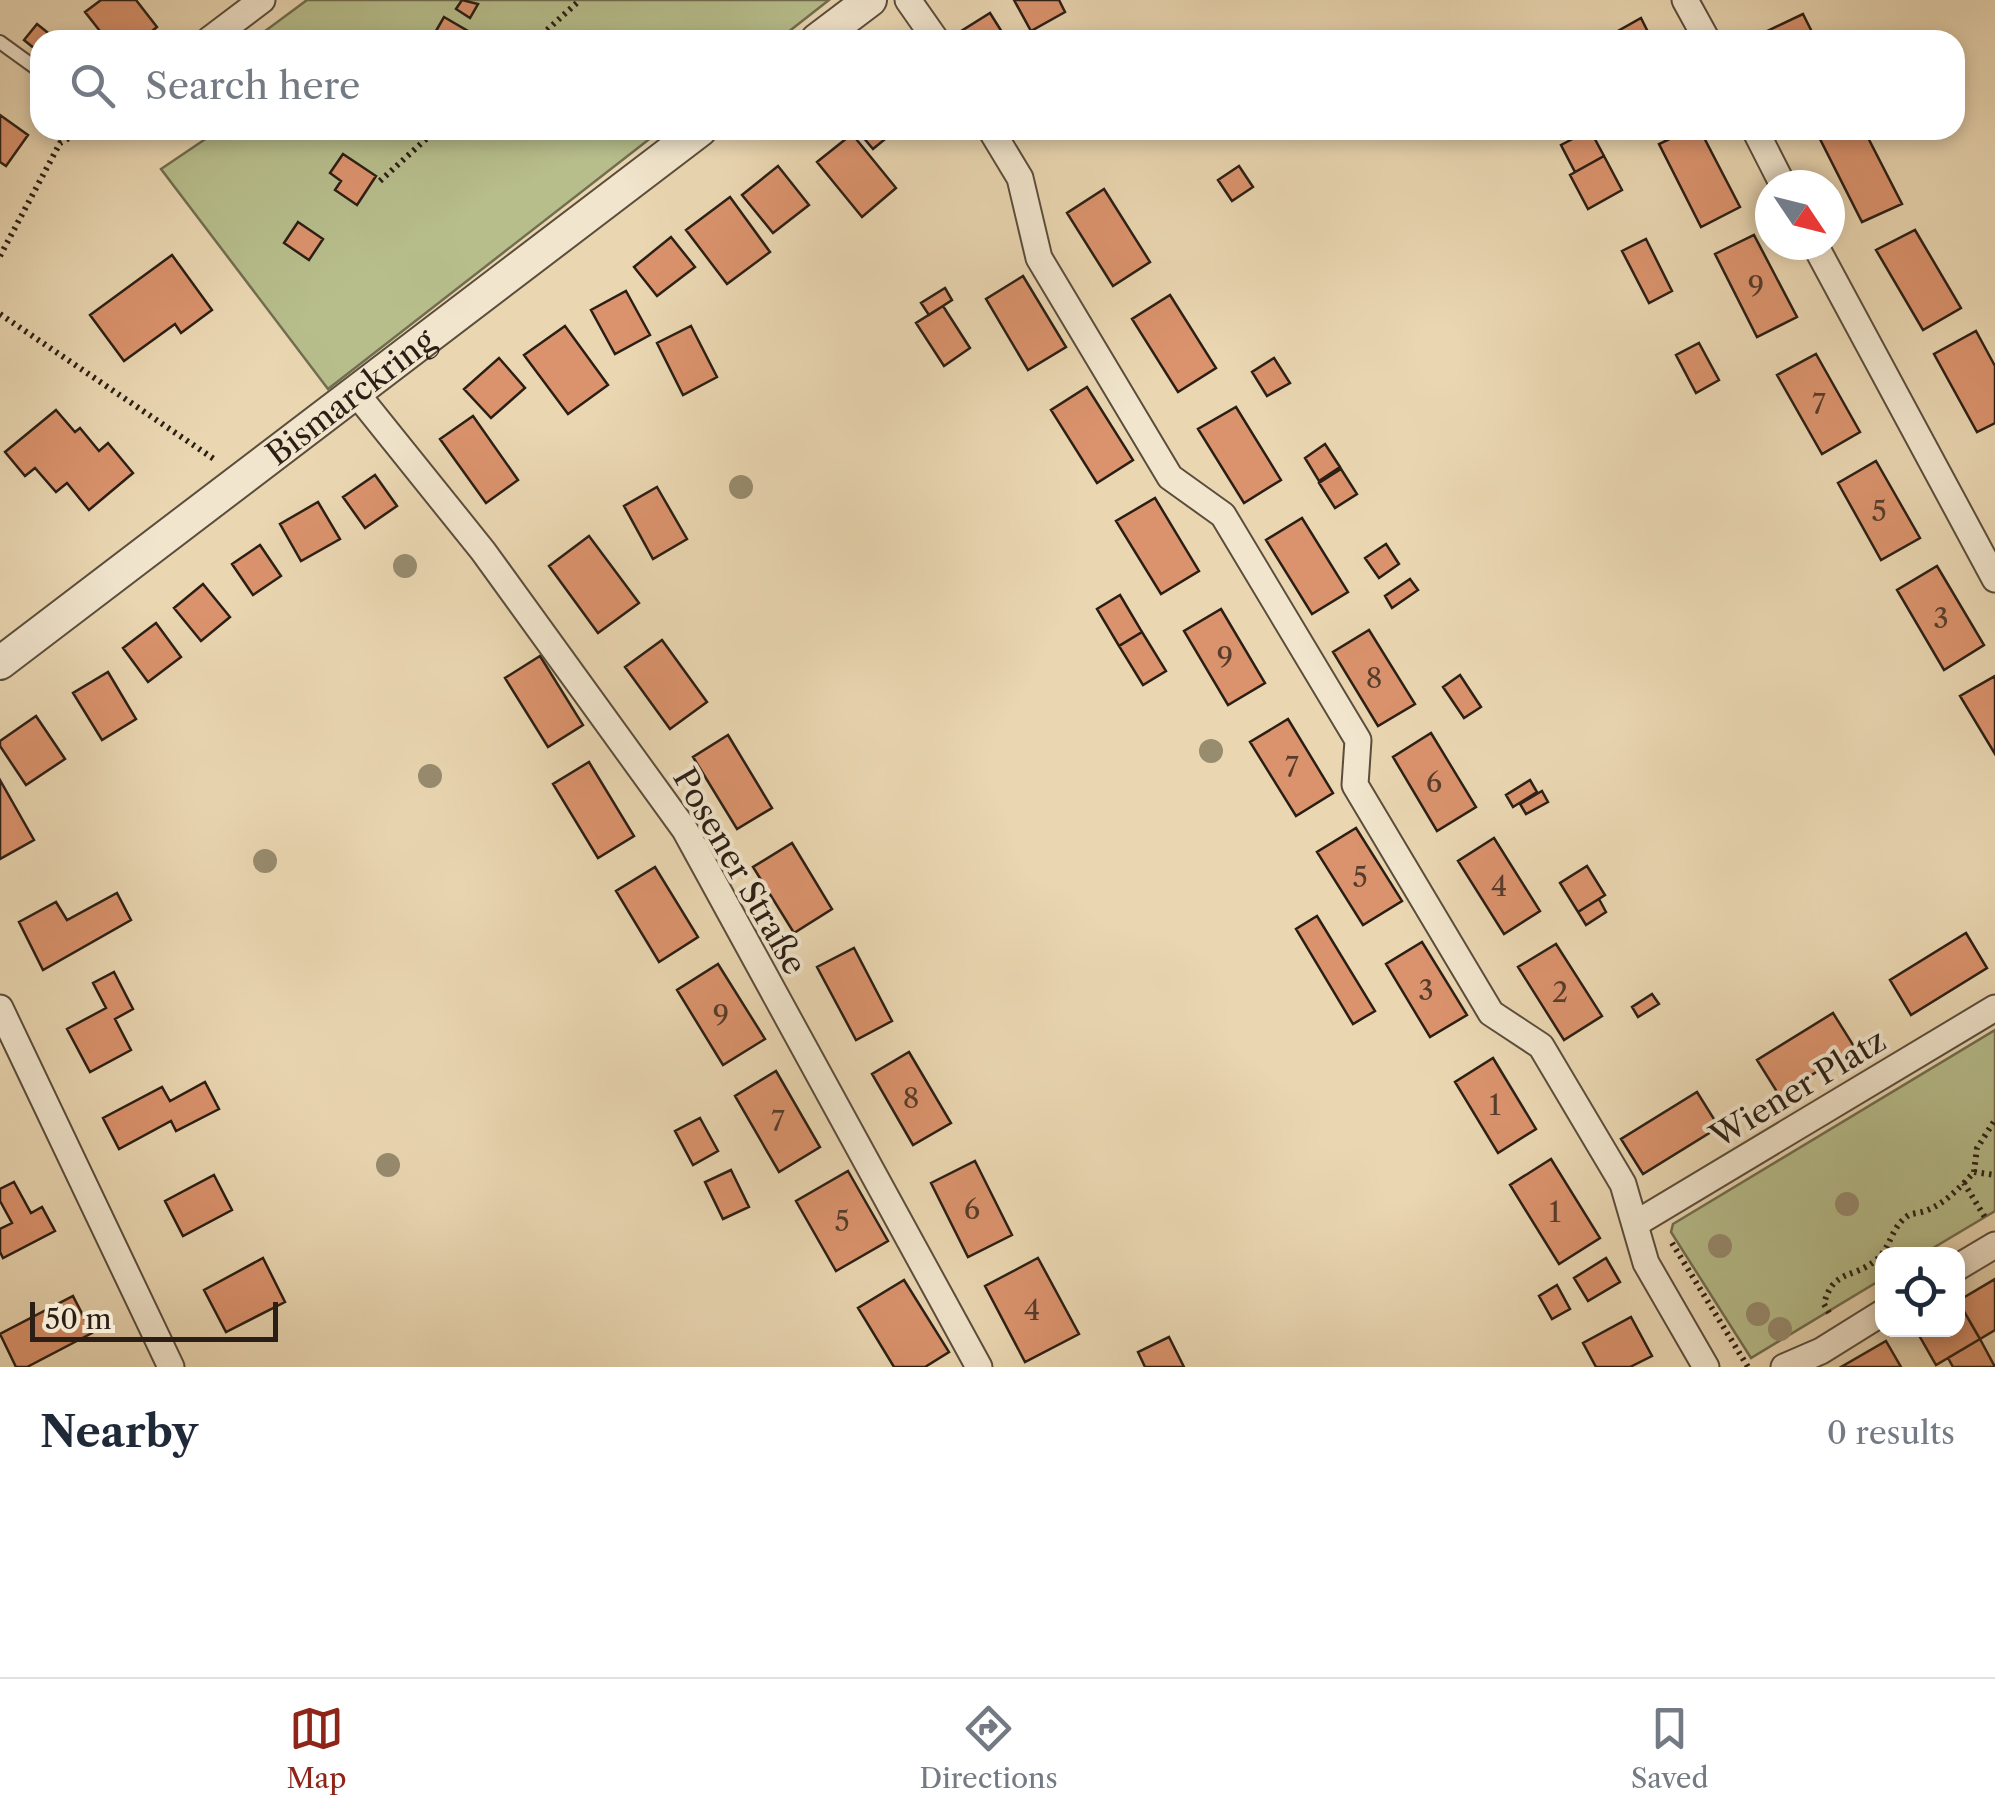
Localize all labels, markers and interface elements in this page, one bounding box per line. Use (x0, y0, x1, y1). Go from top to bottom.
search box (30, 30, 1965, 140)
icon: search (65, 58, 120, 113)
text: Search here (145, 62, 360, 109)
north arrow (1755, 170, 1845, 260)
house number: 9 (1748, 269, 1764, 303)
street label: Bismarckring (258, 319, 443, 473)
house number: 7 (1812, 387, 1826, 421)
house number: 5 (1871, 494, 1887, 528)
house number: 3 (1933, 601, 1949, 635)
house number: 9 (1217, 640, 1233, 674)
house number: 8 (1366, 661, 1382, 695)
house number: 7 (1285, 750, 1299, 784)
street label: Posener Straße (665, 761, 815, 981)
house number: 6 (1426, 765, 1442, 799)
house number: 5 (1352, 860, 1368, 894)
house number: 4 (1491, 869, 1507, 903)
house number: 3 (1418, 973, 1434, 1007)
house number: 2 (1552, 975, 1568, 1009)
house number: 9 (713, 998, 729, 1032)
street label: Wiener Platz (1703, 1020, 1893, 1156)
house number: 8 (903, 1081, 919, 1115)
house number: 1 (1489, 1088, 1501, 1122)
house number: 7 (771, 1104, 785, 1138)
house number: 6 (964, 1192, 980, 1226)
house number: 1 (1549, 1195, 1561, 1229)
house number: 5 (834, 1204, 850, 1238)
map controls (1875, 1247, 1965, 1337)
button: locate (1875, 1247, 1965, 1337)
house number: 4 (1024, 1293, 1040, 1327)
scale bar (30, 1297, 278, 1342)
text: 50 m (45, 1302, 112, 1336)
text: Nearby (40, 1406, 198, 1458)
text: 0 results (1827, 1413, 1955, 1452)
tab: Map (286, 1701, 347, 1795)
tab: Directions (919, 1701, 1058, 1795)
tab: Saved (1631, 1701, 1709, 1795)

